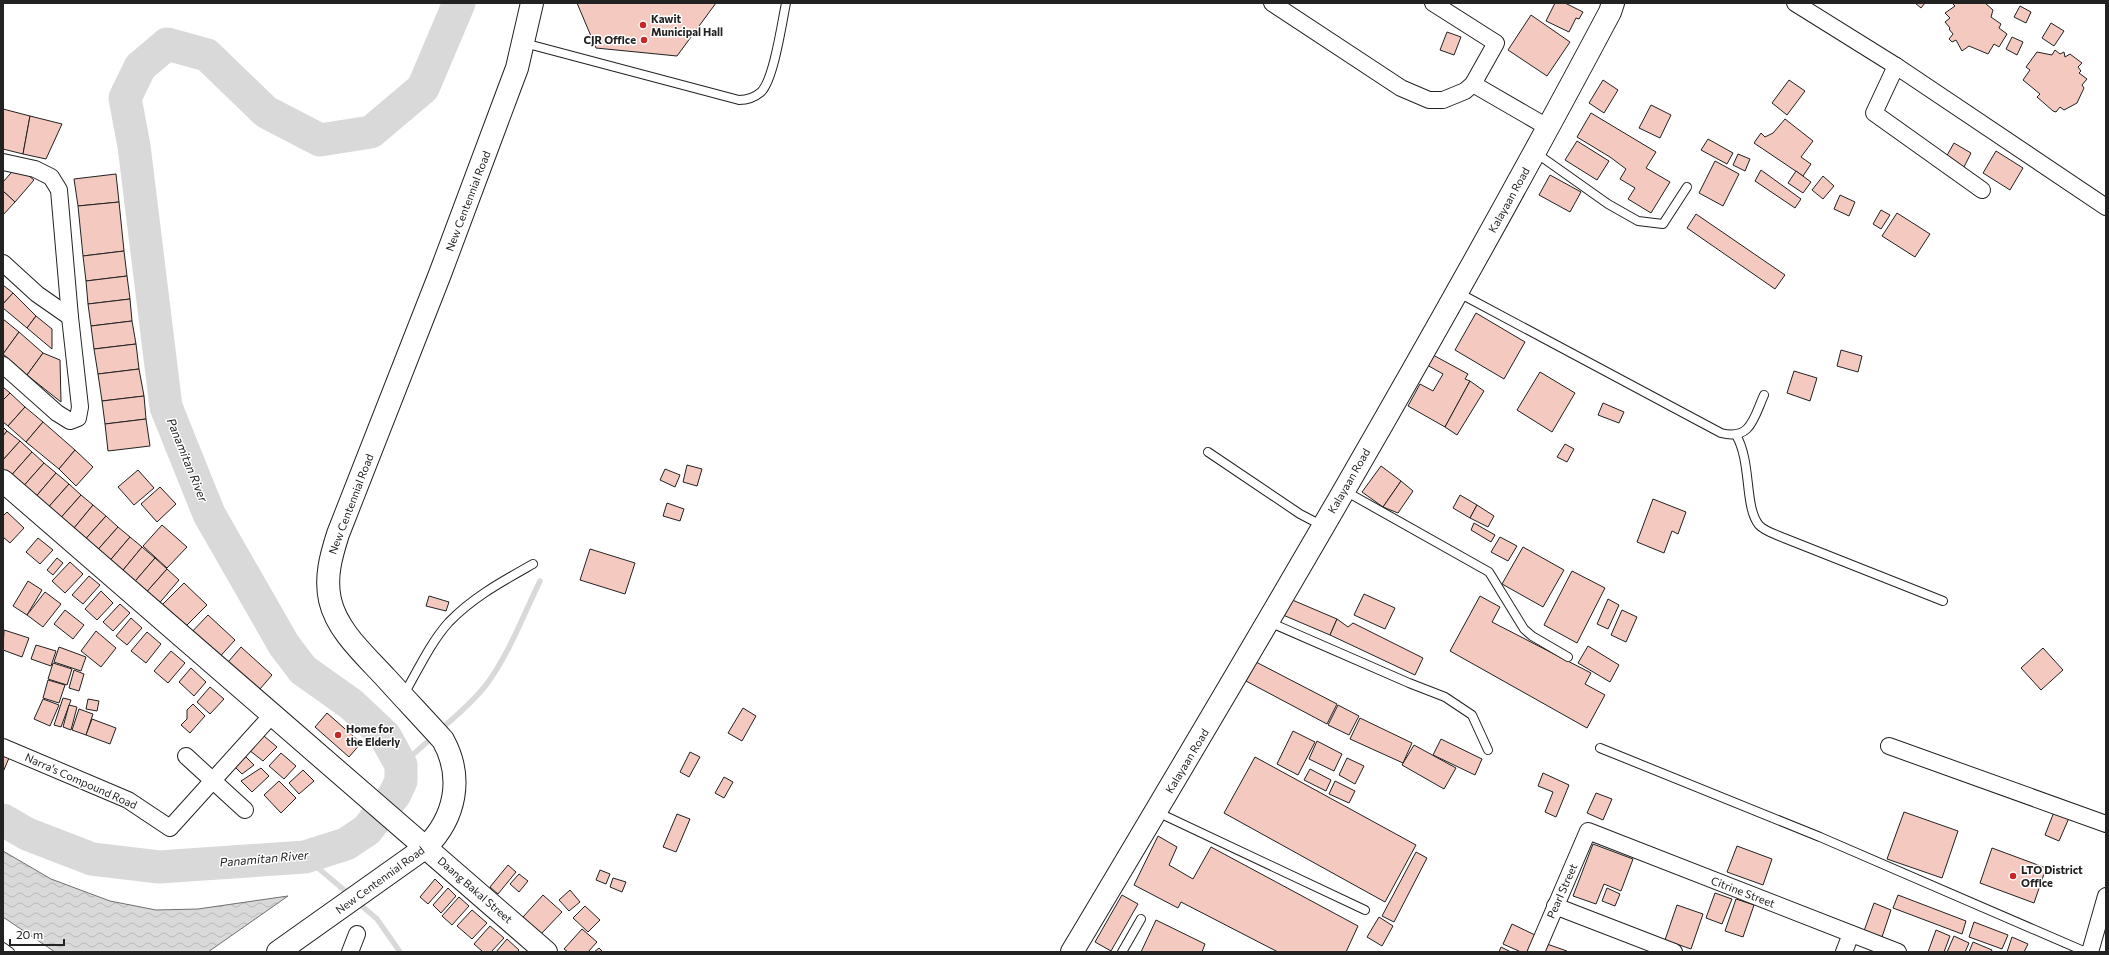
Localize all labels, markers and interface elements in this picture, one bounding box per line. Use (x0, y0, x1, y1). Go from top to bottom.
place label: Kawit Municipal Hall (651, 12, 723, 38)
marker: Kawit Municipal Hall (638, 20, 648, 30)
place label: CJR Office (583, 33, 636, 47)
marker: CJR Office (639, 35, 649, 45)
street label: New Centennial Road (442, 149, 493, 253)
street label: Kalayaan Road (1485, 165, 1532, 235)
water label: Panamitan River (165, 416, 212, 505)
street label: Kalayaan Road (1325, 446, 1372, 516)
street label: New Centennial Road (325, 452, 376, 556)
place label: Home for the Elderly (346, 722, 400, 748)
street label: Kalayaan Road (1162, 726, 1211, 795)
marker: Home for the Elderly (333, 730, 343, 740)
street label: Narra's Compound Road (23, 750, 139, 811)
street label: New Centennial Road (333, 843, 427, 916)
water label: Panamitan River (219, 847, 310, 869)
street label: Daang Bakal Street (435, 854, 516, 926)
street label: Pearl Street (1544, 861, 1580, 920)
place label: LTO District Office (2021, 863, 2083, 889)
marker: LTO District Office (2008, 871, 2018, 881)
street label: Citrine Street (1709, 873, 1777, 910)
scale bar (10, 921, 64, 947)
text: 20 m (16, 927, 43, 941)

